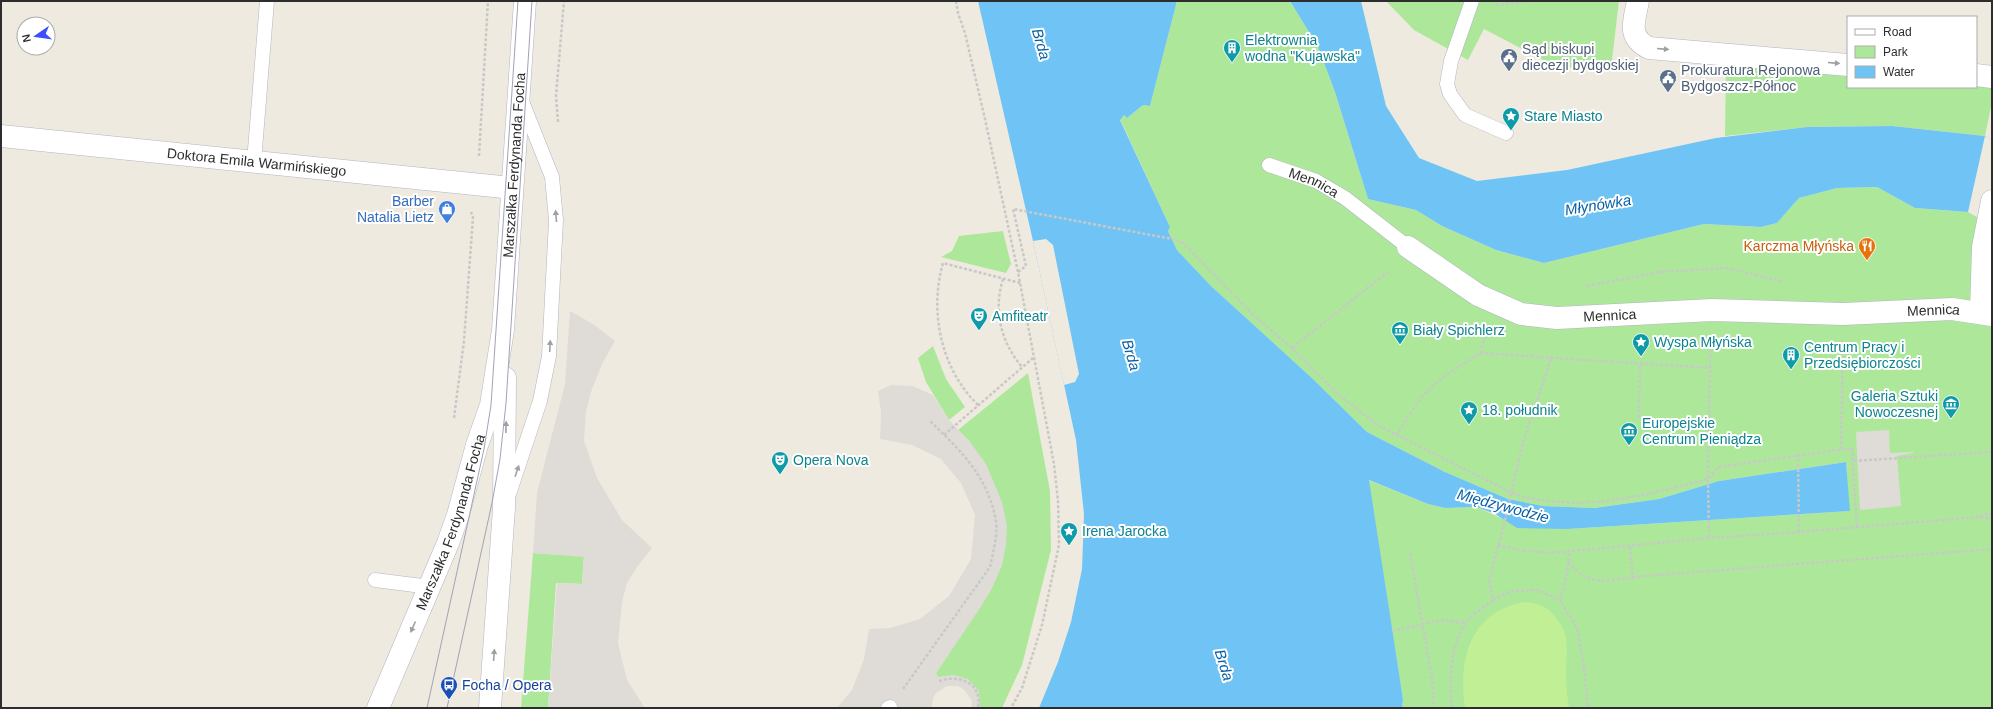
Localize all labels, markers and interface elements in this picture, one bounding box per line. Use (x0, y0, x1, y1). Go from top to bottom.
north arrow (16, 16, 56, 56)
legend (1847, 16, 1977, 88)
text: Road (1883, 25, 1912, 39)
water label: Brda (1029, 26, 1054, 61)
place label: Elektrownia wodna "Kujawska" (1244, 32, 1360, 64)
text: N (20, 33, 33, 43)
building icon: Elektrownia wodna "Kujawska" (1222, 38, 1242, 63)
place label: Sąd biskupi diecezji bydgoskiej (1522, 41, 1639, 73)
text: Park (1883, 45, 1909, 59)
one-way arrow (1657, 46, 1669, 53)
public building icon: Sąd biskupi diecezji bydgoskiej (1499, 47, 1519, 72)
one-way arrow (1828, 60, 1840, 67)
place label: Prokuratura Rejonowa Bydgoszcz-Północ (1681, 62, 1821, 94)
text: Water (1883, 65, 1915, 79)
public building icon: Prokuratura Rejonowa Bydgoszcz-Północ (1658, 68, 1678, 93)
street label: Marszałka Ferdynanda Focha (500, 72, 528, 258)
place icon: Stare Miasto (1501, 106, 1521, 131)
place label: Stare Miasto (1524, 108, 1603, 124)
street label: Doktora Emila Warmińskiego (166, 145, 347, 179)
street label: Mennica (1287, 164, 1342, 201)
water label: Młynówka (1564, 191, 1632, 218)
place label: Barber Natalia Lietz (357, 193, 434, 225)
shop icon: Barber Natalia Lietz (437, 199, 457, 224)
one-way arrow (552, 210, 559, 222)
restaurant icon: Karczma Młyńska (1857, 236, 1877, 261)
place label: Karczma Młyńska (1744, 238, 1854, 254)
street label: Mennica (1907, 301, 1961, 319)
theatre icon: Amfiteatr (969, 306, 989, 331)
street label: Mennica (1583, 306, 1637, 325)
place label: Amfiteatr (992, 308, 1048, 324)
museum icon: Biały Spichlerz (1390, 320, 1410, 345)
place label: Biały Spichlerz (1413, 322, 1505, 338)
place icon: Wyspa Młyńska (1631, 332, 1651, 357)
place label: Wyspa Młyńska (1654, 334, 1752, 350)
water label: Brda (1119, 337, 1144, 372)
place label: Centrum Pracy i Przedsiębiorczości (1804, 339, 1921, 371)
one-way arrow (546, 340, 553, 352)
building icon: Centrum Pracy i Przedsiębiorczości (1781, 345, 1801, 370)
place label: Galeria Sztuki Nowoczesnej (1851, 388, 1938, 420)
museum icon: Galeria Sztuki Nowoczesnej (1941, 394, 1961, 419)
place icon: 18. południk (1459, 400, 1479, 425)
place label: 18. południk (1482, 402, 1559, 418)
place label: Europejskie Centrum Pieniądza (1642, 415, 1761, 447)
one-way arrow (503, 420, 509, 433)
museum icon: Europejskie Centrum Pieniądza (1619, 421, 1639, 446)
street label: Marszałka Ferdynanda Focha (413, 432, 488, 612)
theatre icon: Opera Nova (770, 450, 790, 475)
place label: Opera Nova (793, 452, 869, 468)
one-way arrow (515, 465, 521, 477)
water label: Międzywodzie (1455, 485, 1551, 526)
place icon: Irena Jarocka (1059, 521, 1079, 546)
place label: Irena Jarocka (1082, 523, 1167, 539)
one-way arrow (410, 621, 416, 632)
water label: Brda (1212, 647, 1237, 682)
one-way arrow (491, 649, 498, 661)
bus stop icon: Focha / Opera (439, 675, 459, 700)
place label: Focha / Opera (462, 677, 552, 693)

